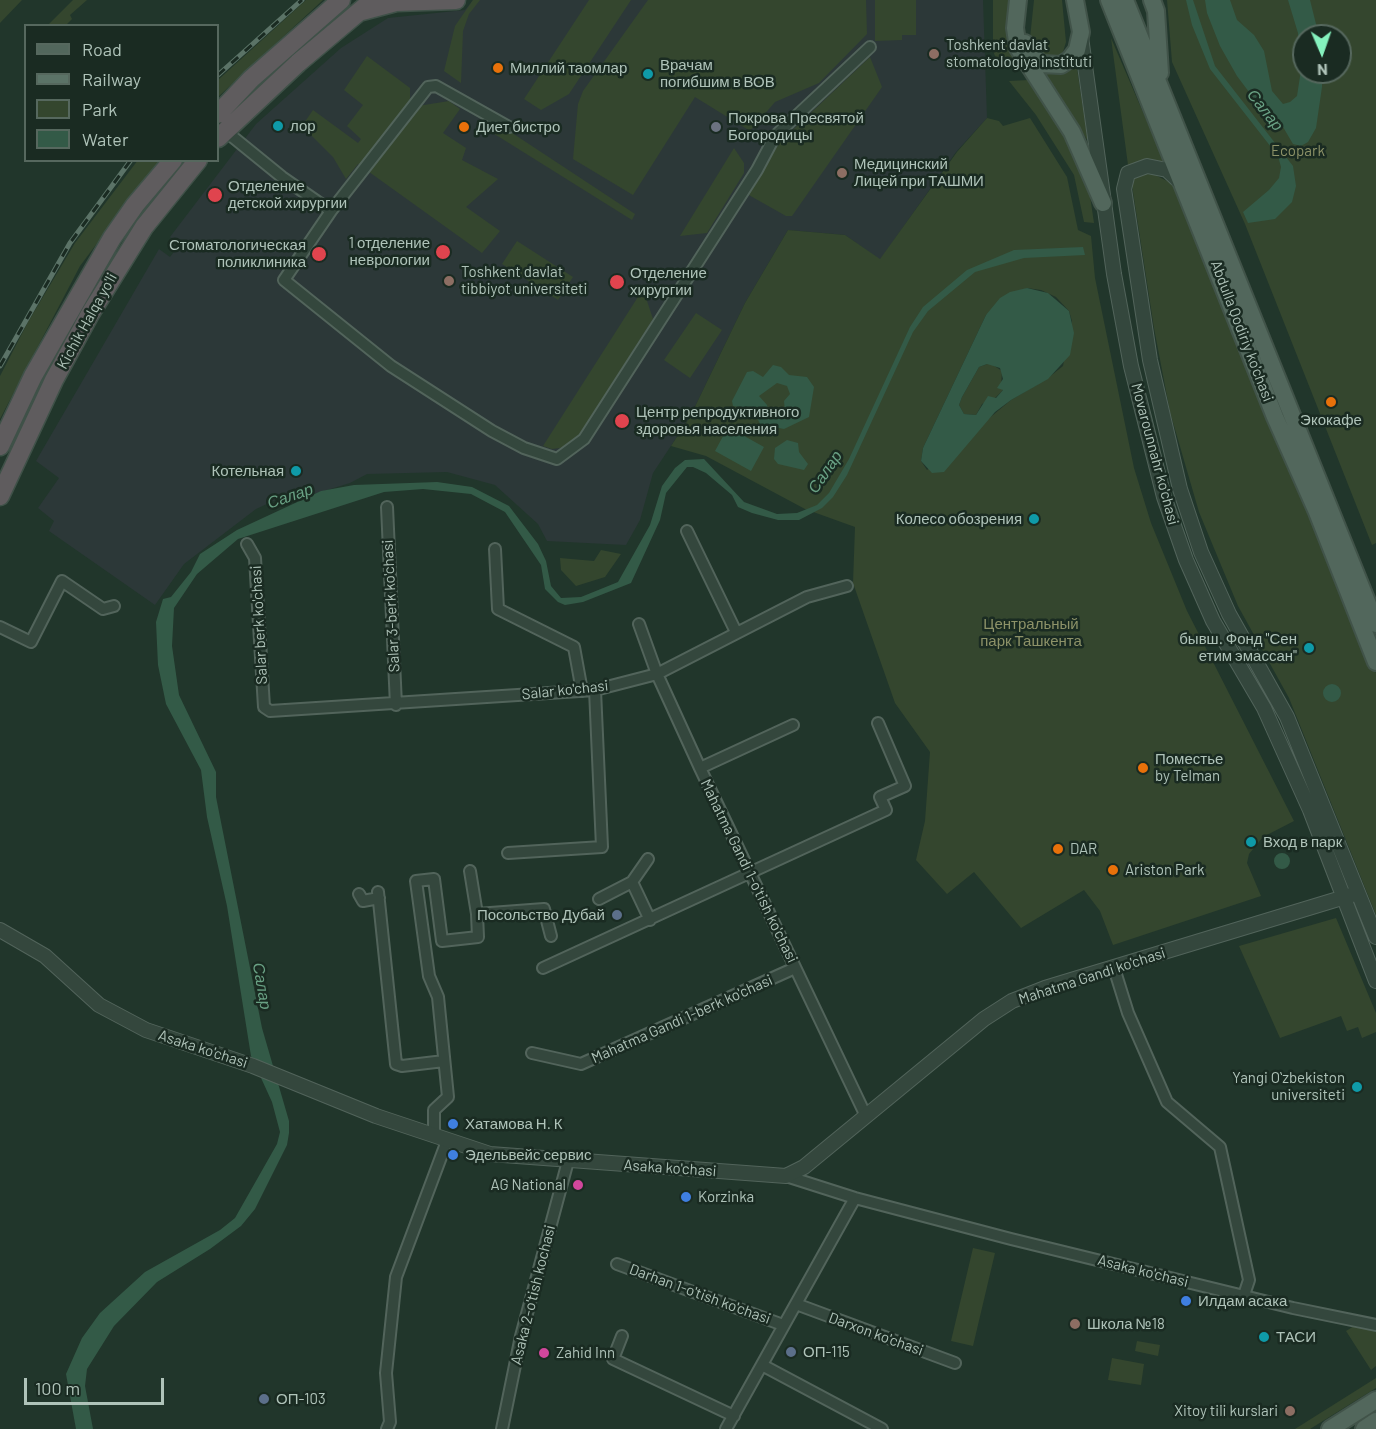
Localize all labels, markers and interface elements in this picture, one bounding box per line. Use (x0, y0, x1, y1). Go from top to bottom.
legend (24, 24, 219, 162)
north arrow (1292, 24, 1352, 84)
place label: Toshkent davlat stomatologiya instituti (946, 36, 1092, 71)
text: Road (82, 38, 122, 60)
marker: Toshkent davlat stomatologiya instituti (927, 47, 941, 61)
place label: Врачам погибшим в ВОВ (660, 56, 775, 91)
place label: Миллий таомлар (510, 59, 627, 77)
marker: Миллий таомлар (491, 61, 505, 75)
text: N (1317, 61, 1328, 80)
marker: Врачам погибшим в ВОВ (641, 67, 655, 81)
text: Railway (82, 68, 141, 90)
water label: Салар (1243, 85, 1287, 135)
text: Park (82, 98, 117, 120)
place label: Покрова Пресвятой Богородицы (728, 109, 864, 144)
place label: лор (290, 117, 316, 135)
place label: Диет бистро (476, 118, 560, 136)
marker: лор (271, 119, 285, 133)
marker: Диет бистро (457, 120, 471, 134)
marker: Покрова Пресвятой Богородицы (709, 120, 723, 134)
text: Water (82, 128, 129, 150)
park label: Ecopark (1271, 142, 1325, 160)
place label: Медицинский Лицей при ТАШМИ (854, 155, 984, 190)
marker: Медицинский Лицей при ТАШМИ (835, 166, 849, 180)
place label: Отделение детской хирургии (228, 177, 347, 212)
marker: Отделение детской хирургии (206, 186, 224, 204)
place label: 1 отделение неврологии (349, 234, 430, 269)
place label: Стоматологическая поликлиника (169, 236, 306, 271)
marker: 1 отделение неврологии (434, 243, 452, 261)
marker: Стоматологическая поликлиника (310, 245, 328, 263)
street label: Abdulla Qodiriy ko'chasi (1207, 258, 1277, 404)
place label: Toshkent davlat tibbiyot universiteti (461, 263, 587, 298)
place label: Отделение хирургии (630, 264, 707, 299)
street label: Kichik Halqa yo'li (53, 270, 121, 372)
marker: Отделение хирургии (608, 273, 626, 291)
marker: Toshkent davlat tibbiyot universiteti (442, 274, 456, 288)
street label: Movarounnahr ko'chasi (1127, 381, 1183, 527)
marker: Экокафе (1324, 395, 1338, 409)
place label: Центр репродуктивного здоровья населения (636, 403, 799, 438)
place label: Экокафе (1300, 411, 1362, 429)
marker: Центр репродуктивного здоровья населения (613, 412, 631, 430)
water label: Салар (804, 447, 846, 497)
place label: Котельная (211, 462, 284, 480)
marker: Котельная (289, 464, 303, 478)
water label: Салар (265, 479, 315, 513)
place label: Колесо обозрения (896, 510, 1022, 528)
marker: Колесо обозрения (1027, 512, 1041, 526)
street label: Salar 3-berk ko'chasi (379, 539, 403, 673)
street label: Salar berk ko'chasi (247, 565, 271, 685)
park label: Центральный парк Ташкента (980, 615, 1082, 650)
place label: бывш. Фонд "Сен етим эмассан" (1179, 630, 1297, 665)
marker: бывш. Фонд "Сен етим эмассан" (1302, 641, 1316, 655)
street label: Salar ko'chasi (521, 677, 609, 703)
place label: Поместье by Telman (1155, 750, 1223, 785)
marker: Поместье by Telman (1136, 761, 1150, 775)
street label: Mahatma Gandi 1-o'tish ko'chasi (697, 776, 801, 966)
place label: Вход в парк (1263, 833, 1342, 851)
marker: Вход в парк (1244, 835, 1258, 849)
place label: DAR (1070, 840, 1097, 858)
marker: DAR (1051, 842, 1065, 856)
place label: Ariston Park (1125, 861, 1205, 879)
marker: Ariston Park (1106, 863, 1120, 877)
place label: Посольство Дубай (477, 906, 605, 924)
marker: Посольство Дубай (610, 908, 624, 922)
street label: Mahatma Gandi ko'chasi (1016, 944, 1168, 1008)
water label: Салар (248, 961, 276, 1011)
street label: Mahatma Gandi 1-berk ko'chasi (589, 971, 775, 1067)
street label: Asaka ko'chasi (156, 1026, 250, 1072)
place label: Yangi Oʻzbekiston universiteti (1232, 1069, 1345, 1104)
marker: Yangi Oʻzbekiston universiteti (1350, 1080, 1364, 1094)
place label: Хатамова Н. К (465, 1115, 563, 1133)
marker: Хатамова Н. К (446, 1117, 460, 1131)
place label: Эдельвейс сервис (465, 1146, 592, 1164)
marker: Эдельвейс сервис (446, 1148, 460, 1162)
street label: Asaka ko'chasi (623, 1156, 717, 1180)
place label: AG National (490, 1176, 566, 1194)
marker: AG National (571, 1178, 585, 1192)
place label: Korzinka (698, 1188, 754, 1206)
marker: Korzinka (679, 1190, 693, 1204)
street label: Asaka 2-o'tish kochasi (507, 1223, 559, 1367)
street label: Asaka ko'chasi (1096, 1251, 1190, 1291)
street label: Darhan 1-o'tish ko'chasi (627, 1260, 773, 1328)
place label: Илдам асака (1198, 1292, 1287, 1310)
marker: Илдам асака (1179, 1294, 1193, 1308)
street label: Darxon ko'chasi (826, 1309, 926, 1359)
place label: Школа №18 (1087, 1315, 1165, 1333)
marker: Школа №18 (1068, 1317, 1082, 1331)
place label: ТАСИ (1276, 1328, 1316, 1346)
marker: ТАСИ (1257, 1330, 1271, 1344)
place label: ОП-115 (803, 1343, 850, 1361)
place label: Zahid Inn (556, 1344, 615, 1362)
marker: ОП-115 (784, 1345, 798, 1359)
marker: Zahid Inn (537, 1346, 551, 1360)
scale bar (27, 1366, 166, 1404)
text: 100 m (35, 1377, 80, 1399)
place label: ОП-103 (276, 1390, 326, 1408)
marker: ОП-103 (257, 1392, 271, 1406)
place label: Xitoy tili kurslari (1174, 1402, 1278, 1420)
marker: Xitoy tili kurslari (1283, 1404, 1297, 1418)

